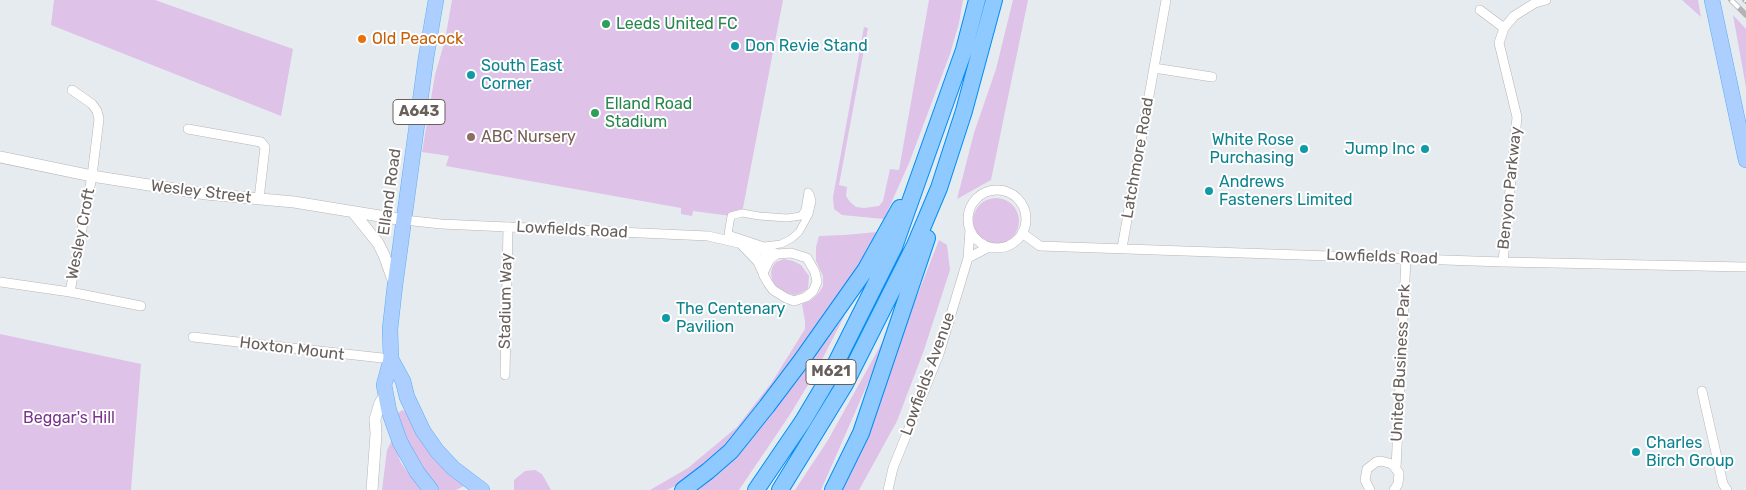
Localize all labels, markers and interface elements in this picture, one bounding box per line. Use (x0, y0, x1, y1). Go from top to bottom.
place label: Leeds United FC (616, 14, 738, 34)
marker: Leeds United FC (600, 18, 612, 30)
place label: Old Peacock (372, 29, 463, 49)
marker: Old Peacock (356, 33, 368, 45)
place label: Don Revie Stand (745, 36, 868, 56)
marker: Don Revie Stand (729, 40, 741, 52)
place label: South East Corner (481, 56, 563, 94)
marker: South East Corner (465, 69, 477, 81)
place label: Elland Road Stadium (605, 94, 692, 132)
street label: Latchmore Road (1118, 96, 1158, 220)
road number: A643 (393, 100, 445, 124)
marker: Elland Road Stadium (589, 107, 601, 119)
street label: Benyon Parkway (1494, 125, 1526, 251)
place label: ABC Nursery (481, 127, 576, 147)
place label: White Rose Purchasing (1209, 130, 1294, 168)
marker: ABC Nursery (465, 131, 477, 143)
place label: Jump Inc (1345, 139, 1415, 159)
marker: White Rose Purchasing (1298, 143, 1310, 155)
marker: Jump Inc (1419, 143, 1431, 155)
street label: Elland Road (374, 147, 406, 237)
place label: Andrews Fasteners Limited (1219, 172, 1353, 210)
street label: Wesley Street (150, 176, 252, 208)
marker: Andrews Fasteners Limited (1203, 185, 1215, 197)
street label: Wesley Croft (63, 187, 99, 281)
street label: Lowfields Road (516, 217, 628, 243)
street label: Lowfields Road (1326, 245, 1438, 269)
street label: Stadium Way (496, 253, 516, 349)
street label: United Business Park (1387, 284, 1415, 442)
place label: The Centenary Pavilion (676, 299, 785, 337)
street label: Lowfields Avenue (897, 310, 959, 438)
marker: The Centenary Pavilion (660, 312, 672, 324)
street label: Hoxton Mount (239, 333, 345, 365)
road number: M621 (806, 360, 856, 384)
park label: Beggar's Hill (23, 408, 115, 428)
place label: Charles Birch Group (1646, 433, 1734, 471)
marker: Charles Birch Group (1630, 446, 1642, 458)

